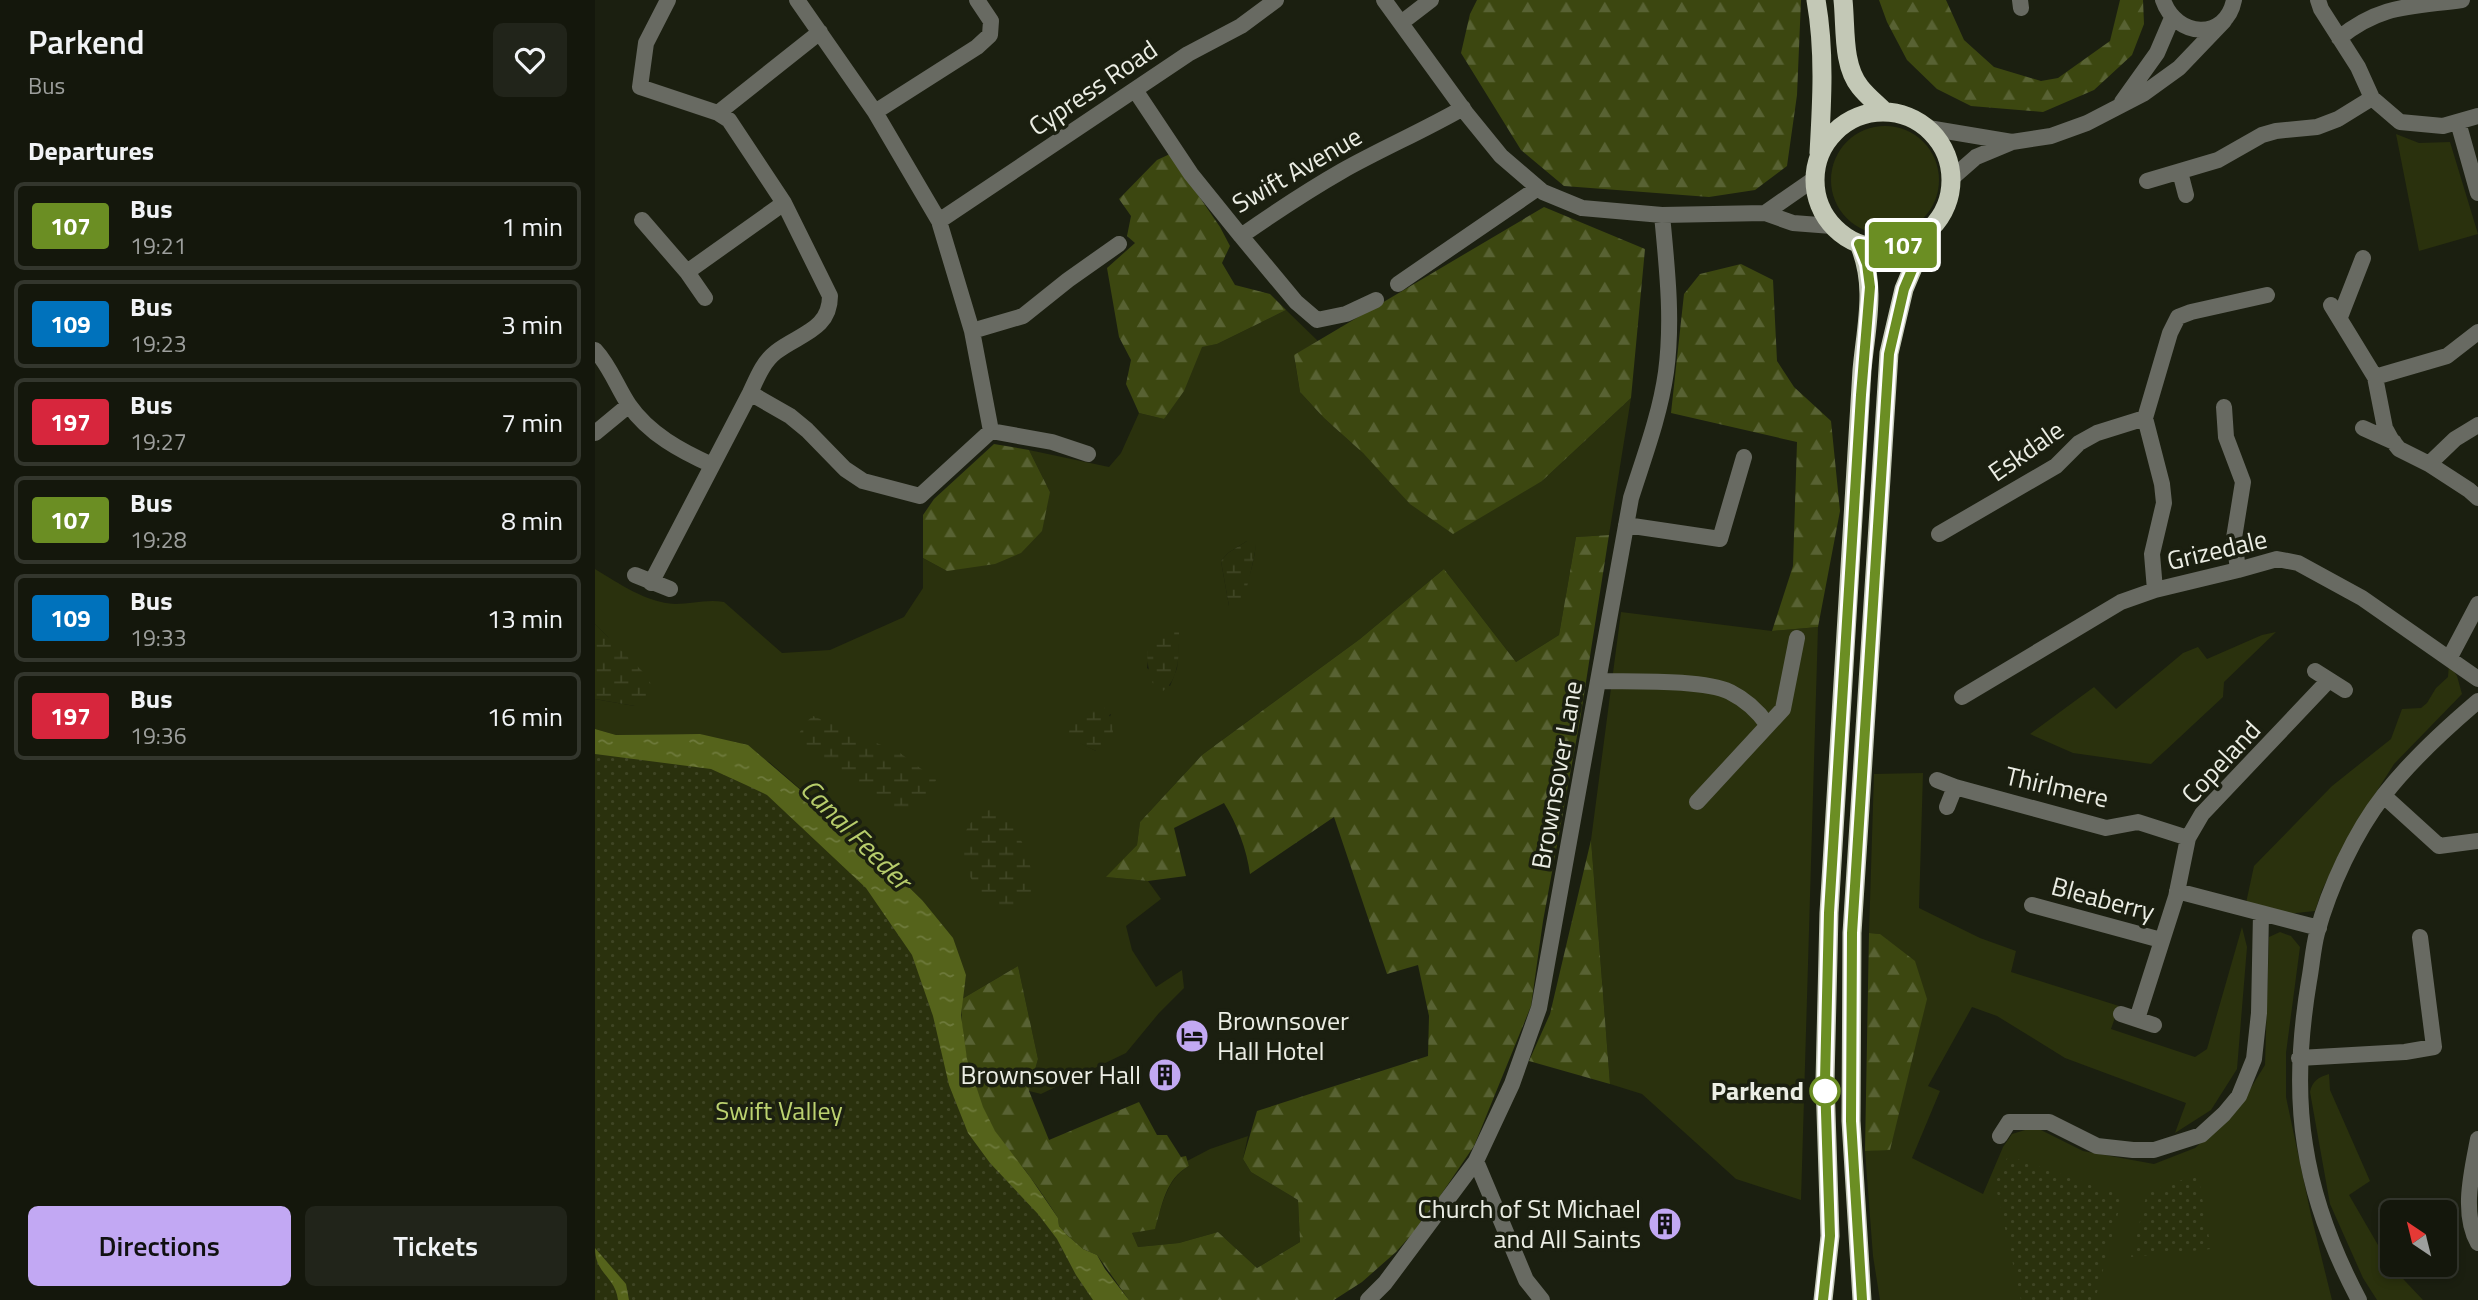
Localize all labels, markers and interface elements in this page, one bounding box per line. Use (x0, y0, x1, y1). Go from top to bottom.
text: Parkend (28, 17, 145, 67)
button: heart (493, 23, 567, 97)
street label: Cypress Road (1020, 30, 1165, 145)
text: Bus (28, 68, 65, 103)
street label: Swift Avenue (1225, 117, 1369, 222)
text: Departures (28, 131, 154, 170)
text: Bus (130, 189, 172, 228)
text: 1 min (501, 207, 563, 246)
text: 107 (50, 208, 91, 244)
line badge: 107 (1863, 222, 1943, 268)
text: 107 (1883, 227, 1923, 263)
text: 19:21 (130, 228, 187, 263)
text: Bus (130, 287, 172, 326)
text: 3 min (501, 305, 563, 344)
text: 109 (50, 306, 91, 342)
text: 19:23 (130, 326, 187, 361)
text: Bus (130, 385, 172, 424)
text: 7 min (501, 403, 563, 442)
text: 197 (50, 404, 91, 440)
street label: Eskdale (1980, 410, 2072, 491)
text: 19:27 (130, 424, 187, 459)
text: Bus (130, 483, 172, 522)
text: 8 min (501, 501, 563, 540)
text: 107 (50, 502, 91, 538)
street label: Grizedale (2163, 519, 2271, 580)
text: 19:28 (130, 522, 187, 557)
text: Bus (130, 581, 172, 620)
text: 13 min (487, 599, 563, 638)
text: 109 (50, 600, 91, 636)
text: 19:33 (130, 620, 187, 655)
street label: Brownsover Lane (1521, 678, 1592, 872)
text: Bus (130, 679, 172, 718)
text: 16 min (487, 697, 563, 736)
text: 197 (50, 698, 91, 734)
street label: Copeland (2172, 711, 2269, 812)
text: 19:36 (130, 718, 187, 753)
street label: Thirlmere (2002, 756, 2113, 817)
water label: Canal Feeder (791, 768, 924, 902)
street label: Bleaberry (2047, 866, 2159, 931)
place label: Brownsover Hall Hotel (1217, 1001, 1349, 1070)
hotel icon: Brownsover Hall Hotel (1173, 1017, 1211, 1055)
place label: Brownsover Hall (961, 1055, 1141, 1094)
building icon: Brownsover Hall (1146, 1056, 1184, 1094)
place label: Parkend (1711, 1071, 1804, 1110)
marker: Parkend (1810, 1076, 1840, 1106)
park label: Swift Valley (715, 1091, 843, 1130)
place label: Church of St Michael and All Saints (1418, 1189, 1641, 1258)
north arrow (2380, 1200, 2457, 1278)
map controls (2380, 1200, 2457, 1277)
building icon: Church of St Michael and All Saints (1646, 1205, 1684, 1243)
button: Directions (28, 1206, 291, 1286)
button: Tickets (305, 1206, 567, 1286)

